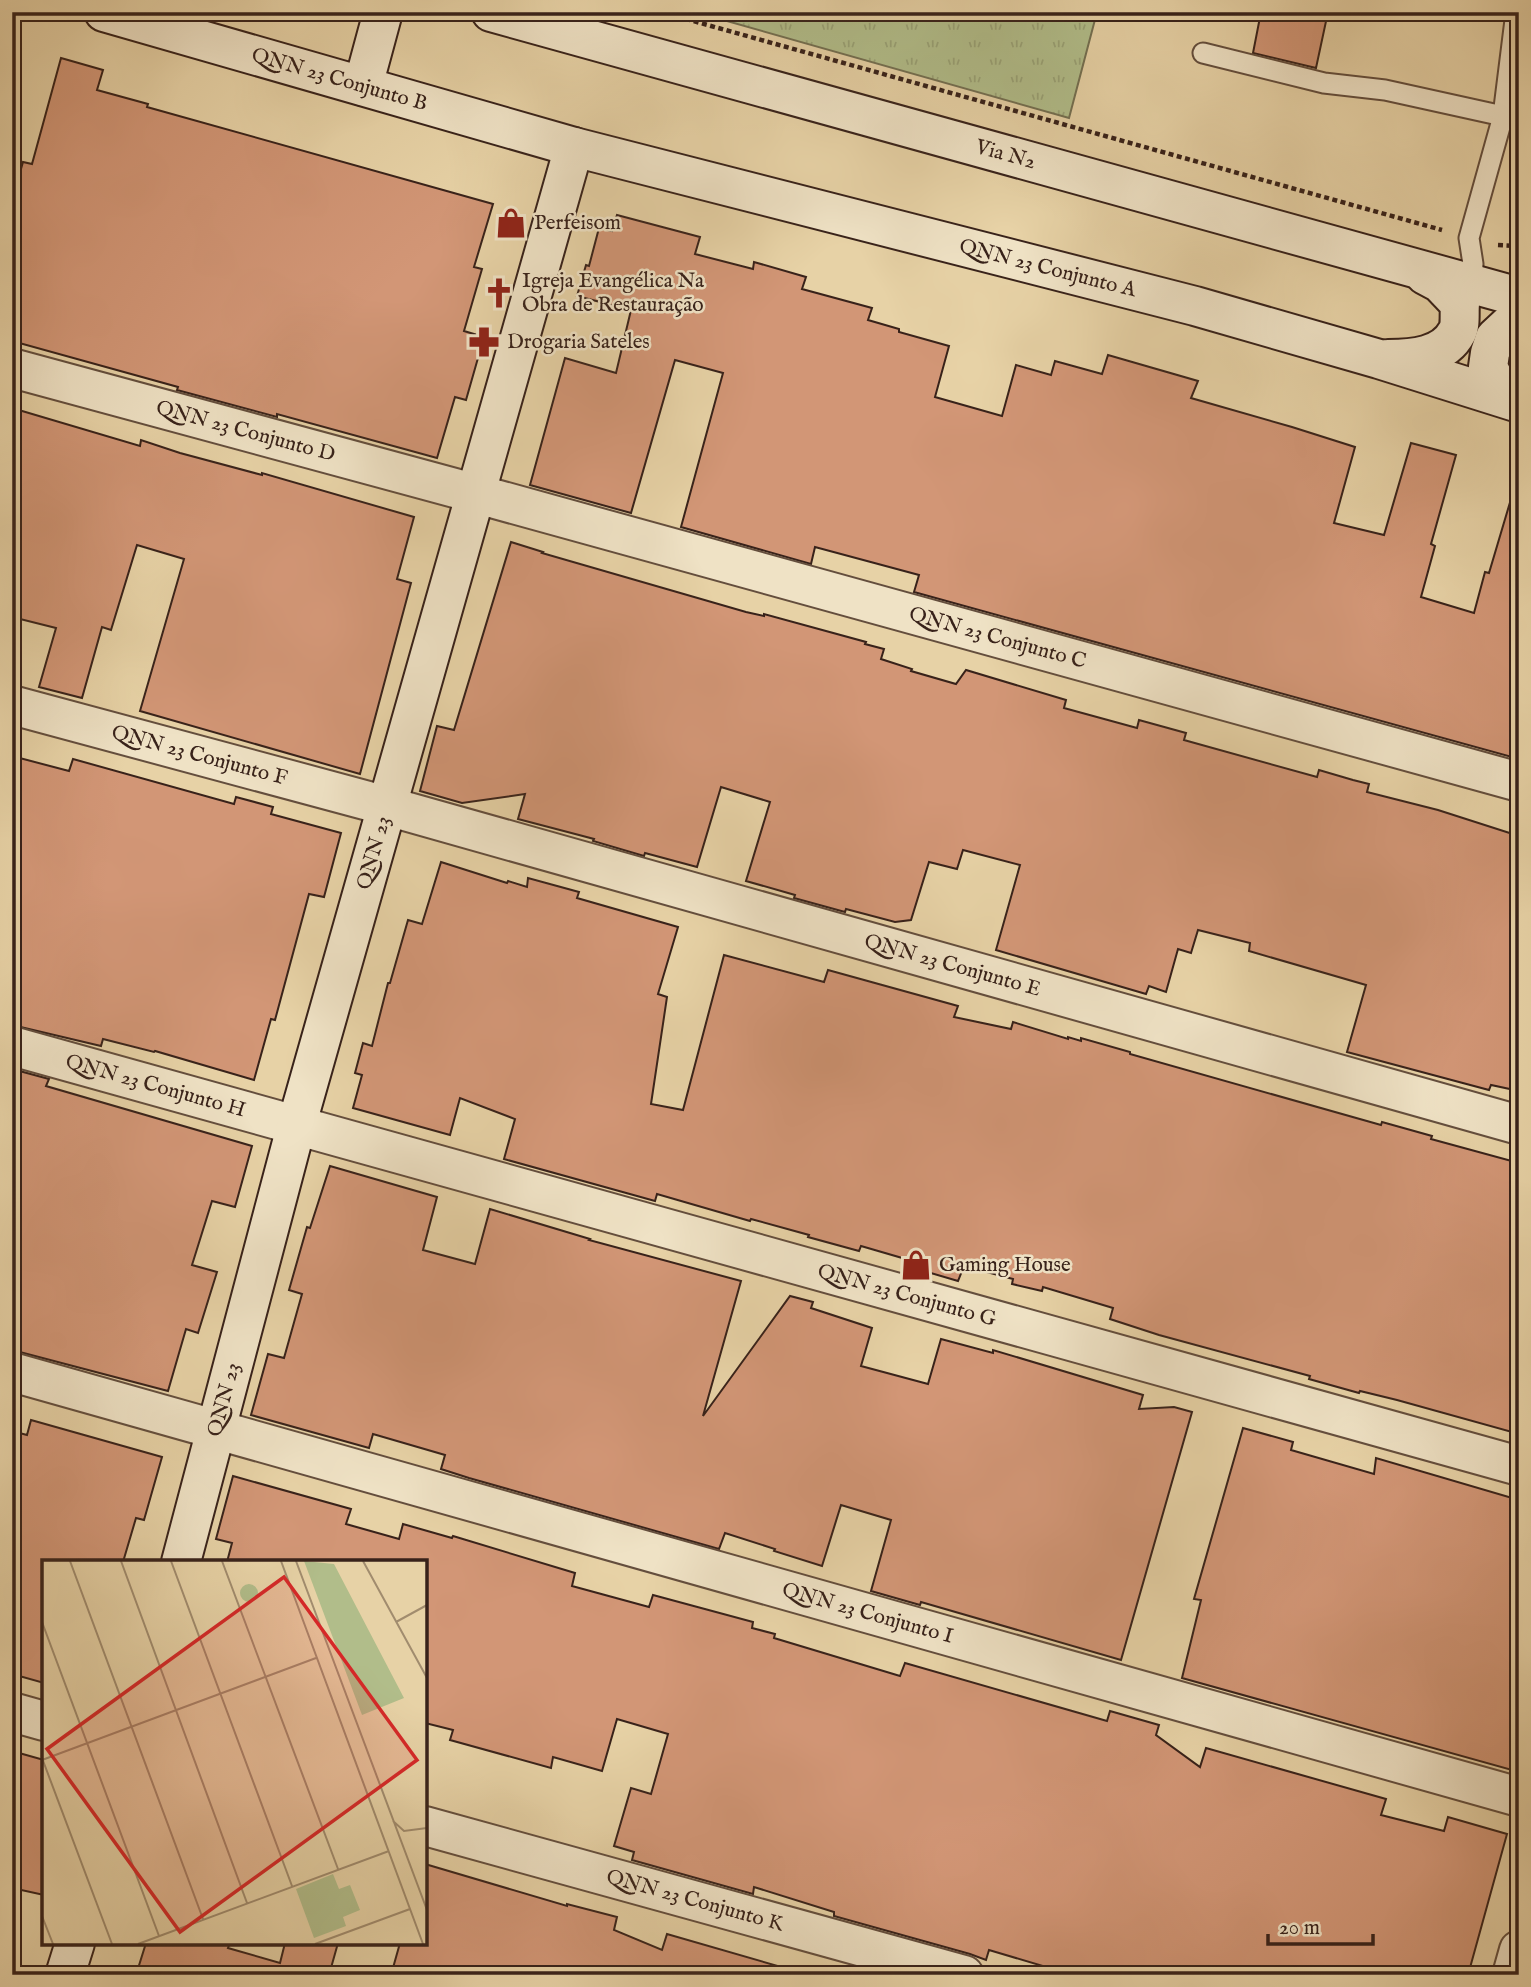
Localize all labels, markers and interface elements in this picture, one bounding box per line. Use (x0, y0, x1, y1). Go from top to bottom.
street label: QNN 23 Conjunto B (249, 42, 431, 118)
street label: Via N2 (972, 133, 1039, 176)
shop icon: Perfeisom (494, 206, 528, 240)
place label: Perfeisom (534, 210, 621, 237)
street label: QNN 23 Conjunto A (956, 233, 1140, 304)
place label: Igreja Evangélica Na Obra de Restauração (522, 268, 705, 319)
church icon: Igreja Evangélica Na Obra de Restauração (482, 276, 516, 310)
pharmacy icon: Drogaria Sateles (467, 325, 501, 359)
place label: Drogaria Sateles (507, 329, 650, 356)
street label: QNN 23 Conjunto D (153, 394, 338, 468)
street label: QNN 23 Conjunto C (906, 601, 1089, 675)
street label: QNN 23 Conjunto F (108, 719, 290, 792)
street label: QNN 23 (351, 813, 397, 893)
street label: QNN 23 Conjunto E (861, 928, 1044, 1003)
street label: QNN 23 Conjunto H (63, 1048, 249, 1124)
shop icon: Gaming House (899, 1248, 933, 1282)
place label: Gaming House (939, 1252, 1071, 1279)
street label: QNN 23 Conjunto G (815, 1258, 1000, 1333)
street label: QNN 23 (201, 1360, 247, 1440)
inset map (42, 1560, 427, 1945)
street label: QNN 23 Conjunto I (779, 1576, 956, 1650)
street label: QNN 23 Conjunto K (603, 1863, 787, 1938)
scale bar (1268, 1903, 1374, 1947)
text: 20 m (1279, 1915, 1320, 1942)

